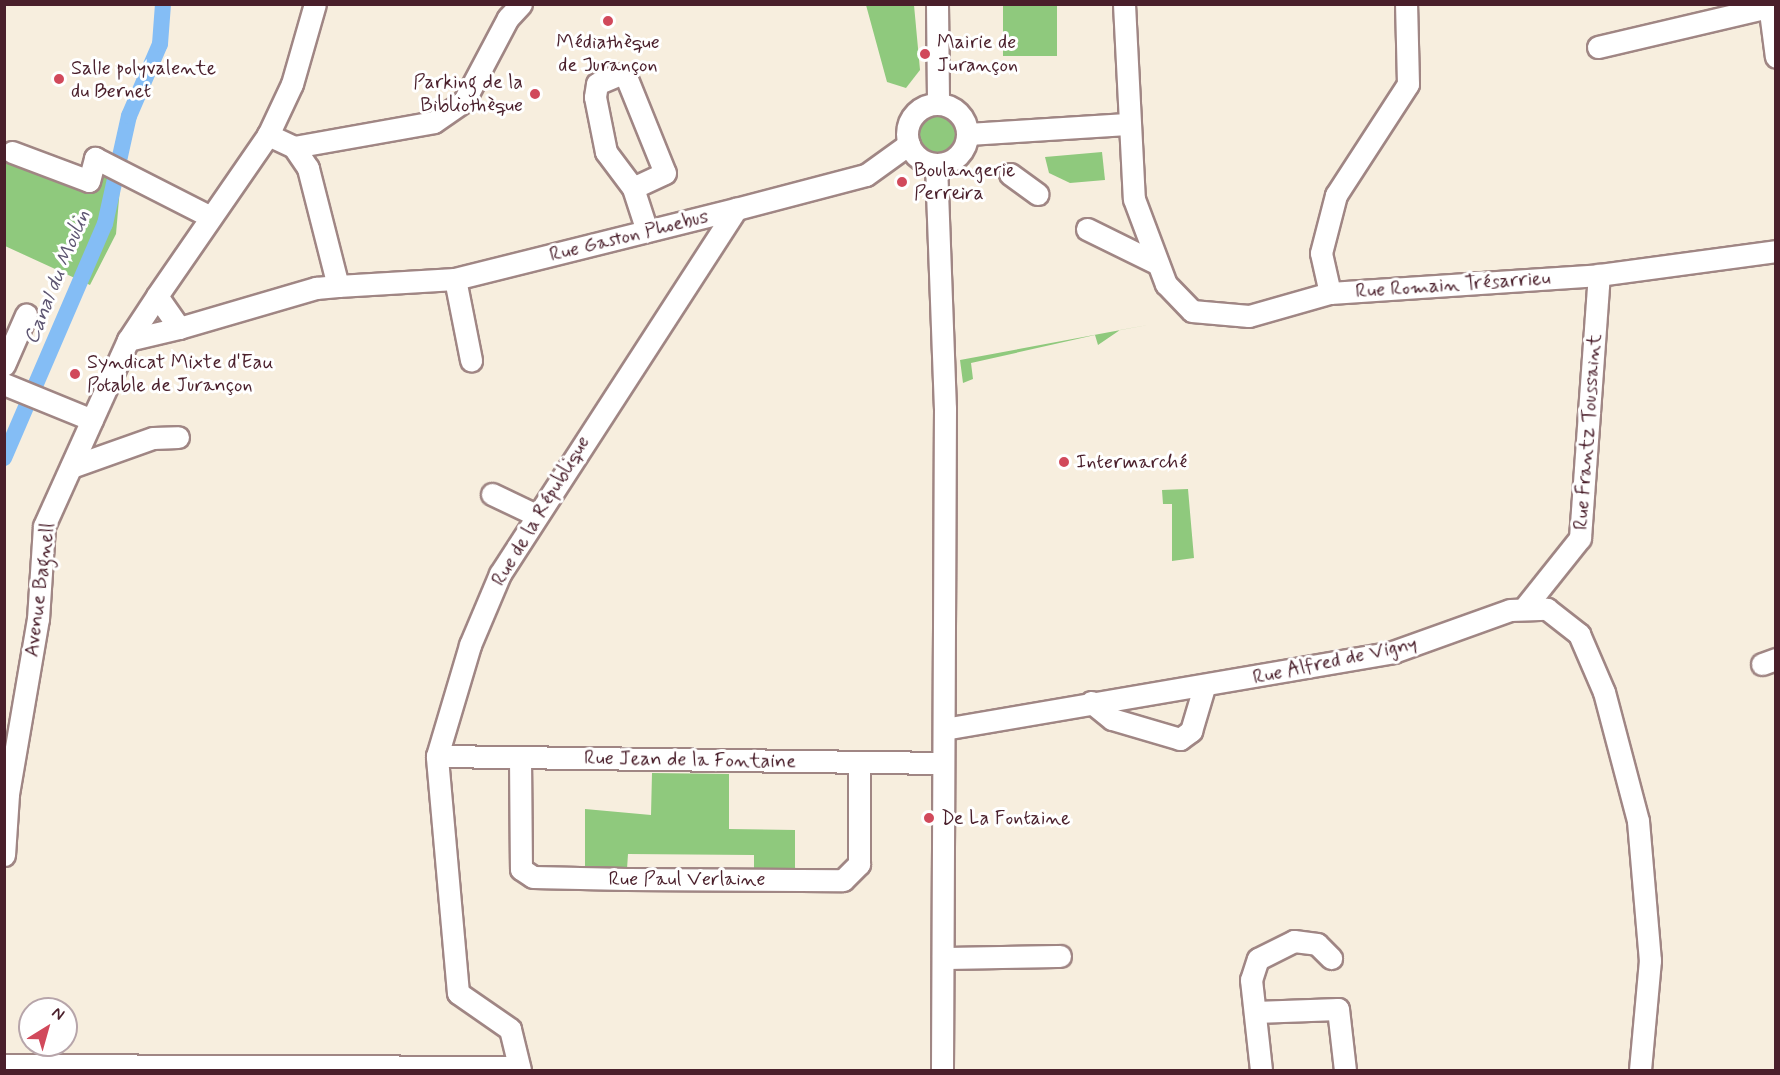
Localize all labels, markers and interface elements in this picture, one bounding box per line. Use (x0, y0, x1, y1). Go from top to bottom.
marker: Médiathèque de Jurançon (601, 14, 615, 28)
place label: Médiathèque de Jurançon (555, 30, 661, 77)
place label: Mairie de Jurançon (937, 30, 1018, 77)
marker: Mairie de Jurançon (918, 47, 932, 61)
place label: Salle polyvalente du Bernet (71, 56, 217, 103)
place label: Parking de la Bibliothèque (414, 70, 523, 117)
marker: Salle polyvalente du Bernet (52, 72, 66, 86)
marker: Parking de la Bibliothèque (528, 87, 542, 101)
place label: Boulangerie Perreira (914, 158, 1015, 205)
marker: Boulangerie Perreira (895, 175, 909, 189)
street label: Rue Gaston Phoebus (548, 205, 710, 267)
water label: Canal du Moulin (19, 208, 95, 346)
street label: Rue Romain Trésarrieu (1355, 266, 1551, 304)
street label: Rue Frantz Toussaint (1570, 340, 1606, 524)
place label: Syndicat Mixte d'Eau Potable de Jurançon (87, 350, 272, 397)
marker: Syndicat Mixte d'Eau Potable de Jurançon (68, 367, 82, 381)
street label: Rue de la République (487, 432, 595, 590)
place label: Intermarché (1076, 450, 1187, 474)
marker: Intermarché (1057, 455, 1071, 469)
street label: Avenue Bagnell (20, 522, 60, 658)
street label: Rue Alfred de Vigny (1249, 631, 1421, 691)
street label: Rue Jean de la Fontaine (589, 746, 791, 774)
place label: De La Fontaine (941, 806, 1071, 830)
marker: De La Fontaine (922, 811, 936, 825)
street label: Rue Paul Verlaine (616, 867, 758, 891)
north arrow (18, 997, 78, 1057)
text: N (47, 1002, 69, 1025)

